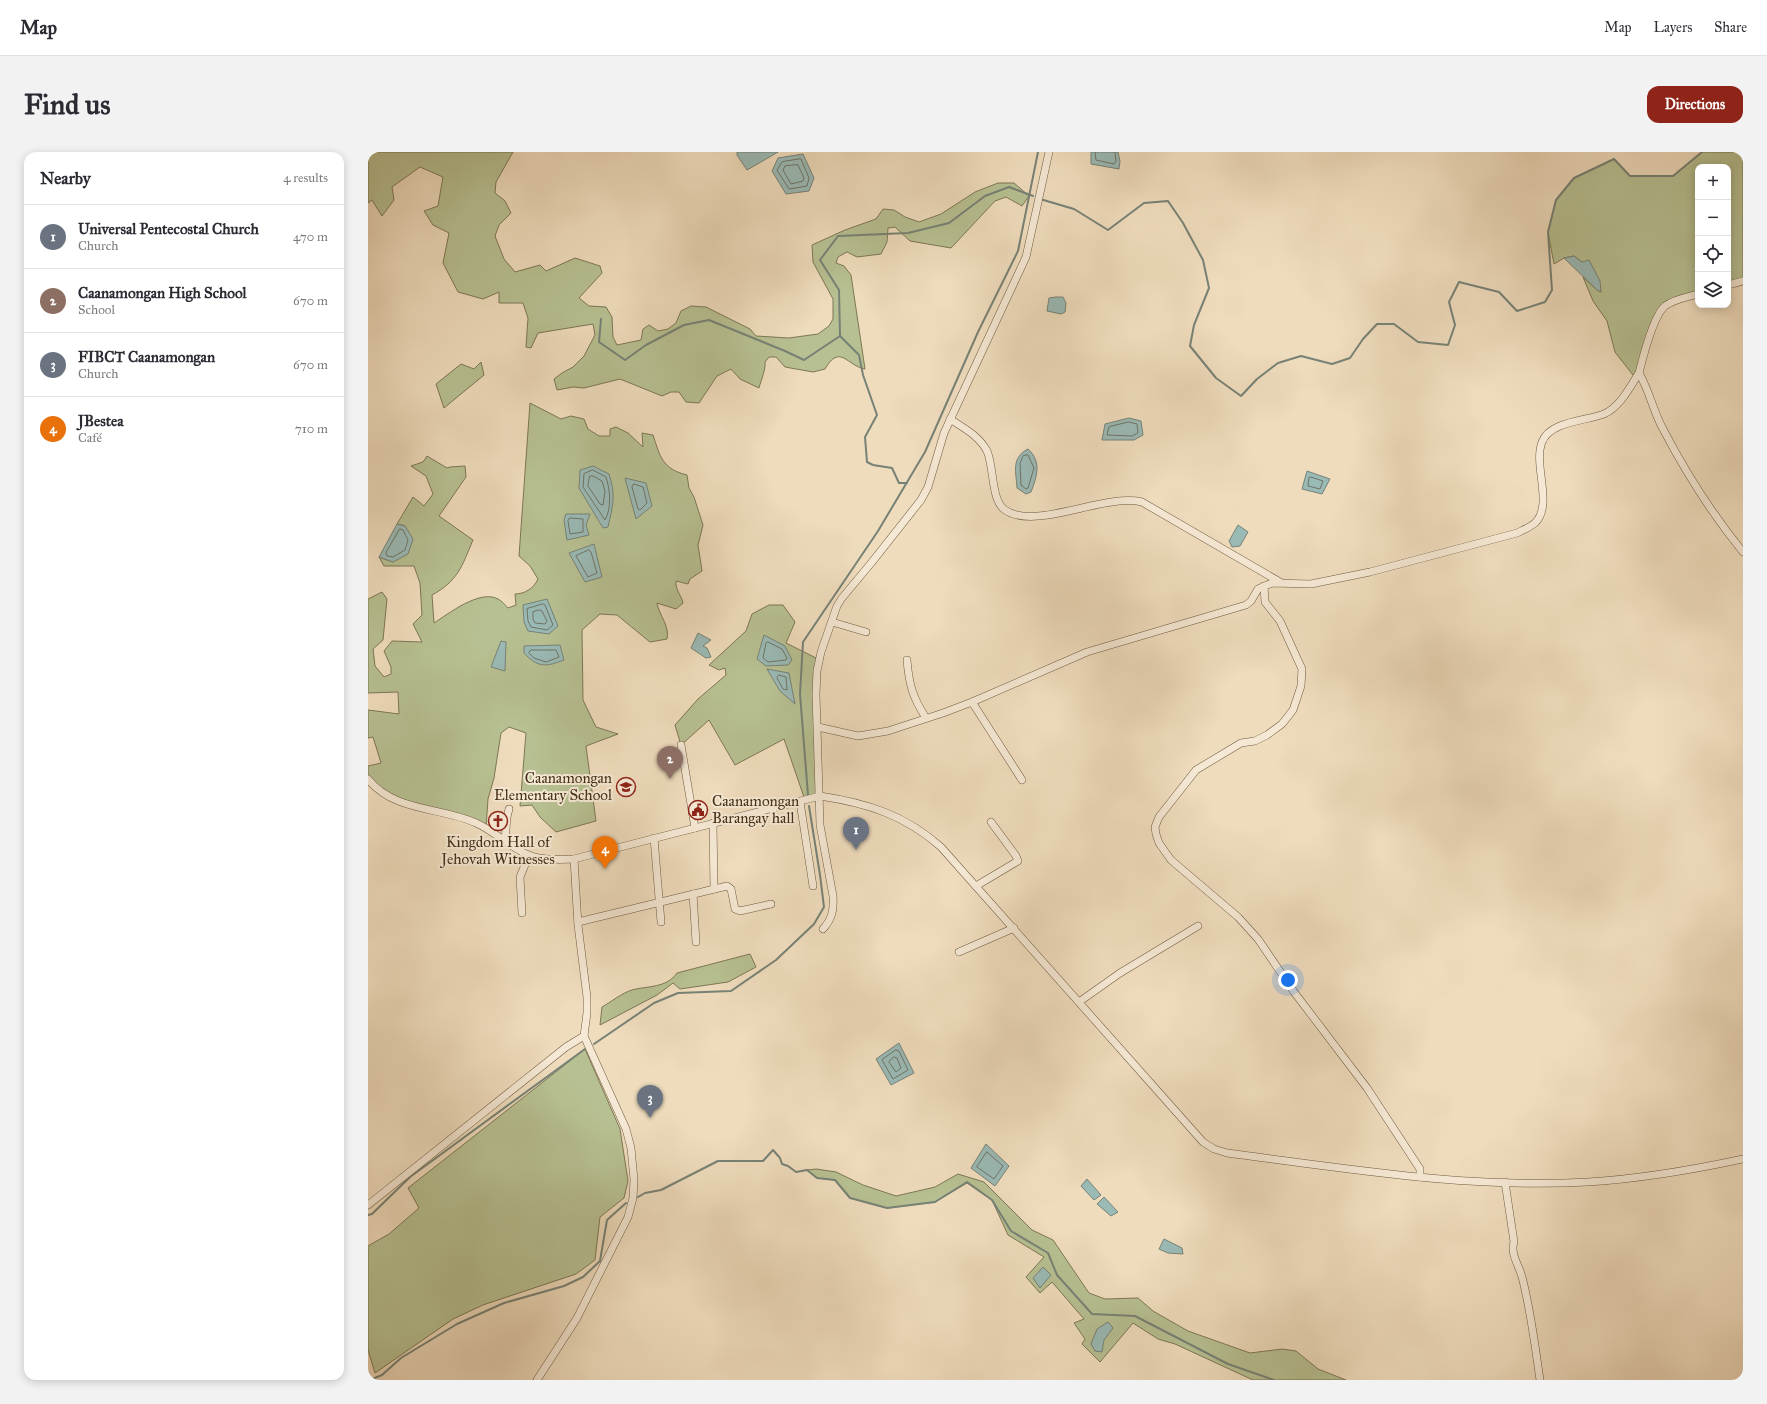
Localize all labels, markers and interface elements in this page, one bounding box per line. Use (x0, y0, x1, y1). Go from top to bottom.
text: Map (20, 16, 57, 39)
text: Map (1604, 19, 1632, 36)
text: Layers (1654, 19, 1692, 36)
text: Share (1714, 19, 1747, 36)
button: Directions (1647, 86, 1743, 123)
text: Find us (24, 87, 110, 122)
map controls (1695, 164, 1731, 308)
button: + (1695, 164, 1731, 200)
text: Nearby (40, 168, 91, 189)
text: 4 results (283, 170, 328, 186)
button: − (1695, 200, 1731, 236)
text: Universal Pentecostal Church (78, 220, 259, 238)
text: 1 (50, 229, 56, 245)
text: 470 m (293, 229, 328, 245)
button: locate (1695, 236, 1731, 272)
text: Church (78, 238, 118, 254)
button: layers (1695, 272, 1731, 308)
text: Caanamongan High School (78, 284, 247, 302)
text: 2 (50, 293, 56, 309)
text: 670 m (293, 293, 328, 309)
text: School (78, 302, 115, 318)
text: FIBCT Caanamongan (78, 348, 215, 366)
text: 3 (50, 357, 56, 373)
text: 670 m (293, 357, 328, 373)
text: Church (78, 366, 118, 382)
text: JBestea (78, 412, 124, 430)
text: 4 (49, 421, 57, 437)
text: 710 m (295, 421, 328, 437)
text: Café (78, 430, 102, 446)
pin: 2 (657, 746, 683, 779)
place label: Caanamongan Elementary School (494, 769, 613, 804)
school or university icon: Caanamongan Elementary School (615, 776, 637, 798)
place label: Caanamongan Barangay hall (712, 792, 799, 827)
public building icon: Caanamongan Barangay hall (687, 799, 709, 821)
church icon: Kingdom Hall of Jehovah Witnesses (487, 810, 509, 832)
pin: 1 (843, 817, 869, 850)
place label: Kingdom Hall of Jehovah Witnesses (439, 833, 555, 869)
pin: 4 (592, 836, 618, 869)
your location (1278, 970, 1298, 990)
pin: 3 (637, 1085, 663, 1118)

